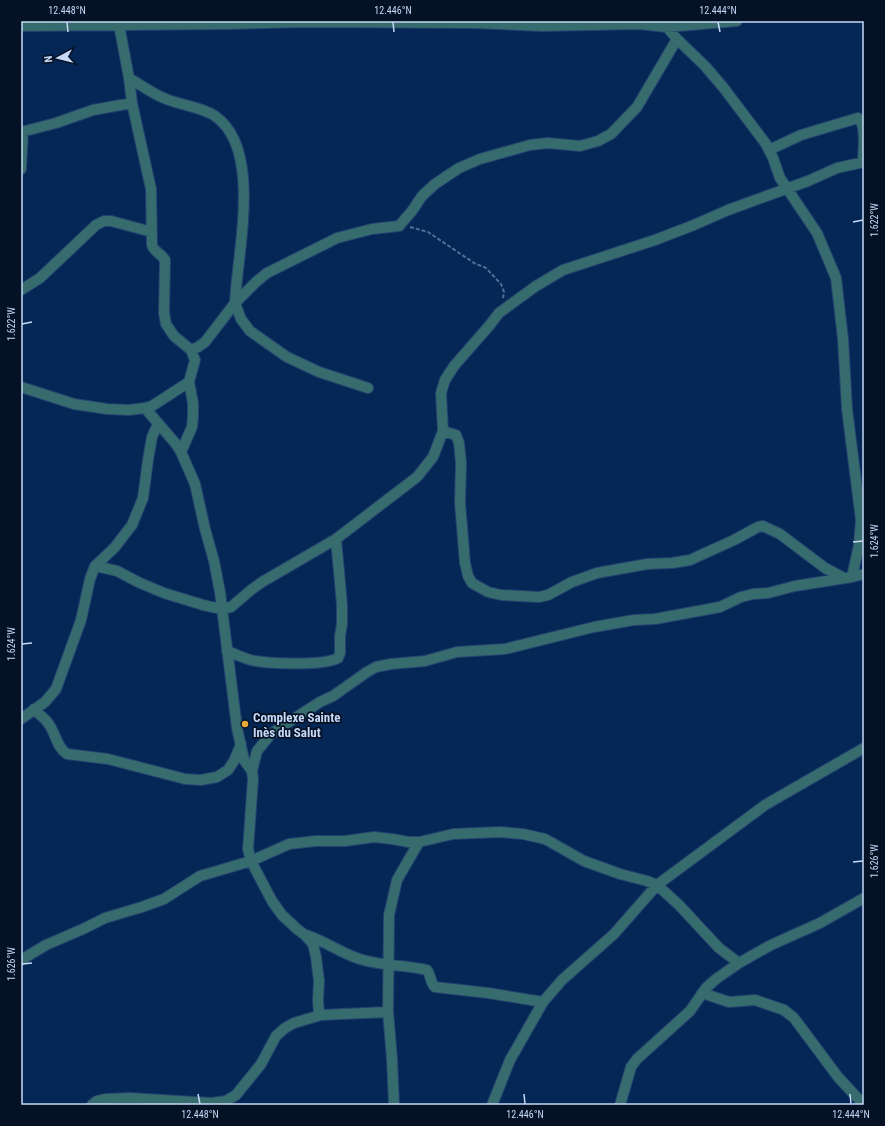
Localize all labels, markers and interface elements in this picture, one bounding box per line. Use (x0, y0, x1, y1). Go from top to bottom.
text: 12.448°N (48, 5, 86, 16)
text: 12.446°N (374, 5, 412, 16)
text: 12.444°N (699, 5, 737, 16)
north arrow (38, 38, 78, 78)
text: N (42, 55, 55, 63)
text: 1.622°W (869, 203, 880, 237)
text: 1.622°W (6, 307, 17, 341)
text: 1.624°W (869, 524, 880, 558)
text: 1.624°W (6, 627, 17, 661)
place label: Complexe Sainte Inès du Salut (253, 710, 340, 740)
marker: Complexe Sainte Inès du Salut (240, 719, 250, 729)
text: 1.626°W (869, 844, 880, 878)
text: 1.626°W (6, 947, 17, 981)
text: 12.448°N (181, 1109, 219, 1120)
text: 12.446°N (506, 1109, 544, 1120)
text: 12.444°N (832, 1109, 870, 1120)

